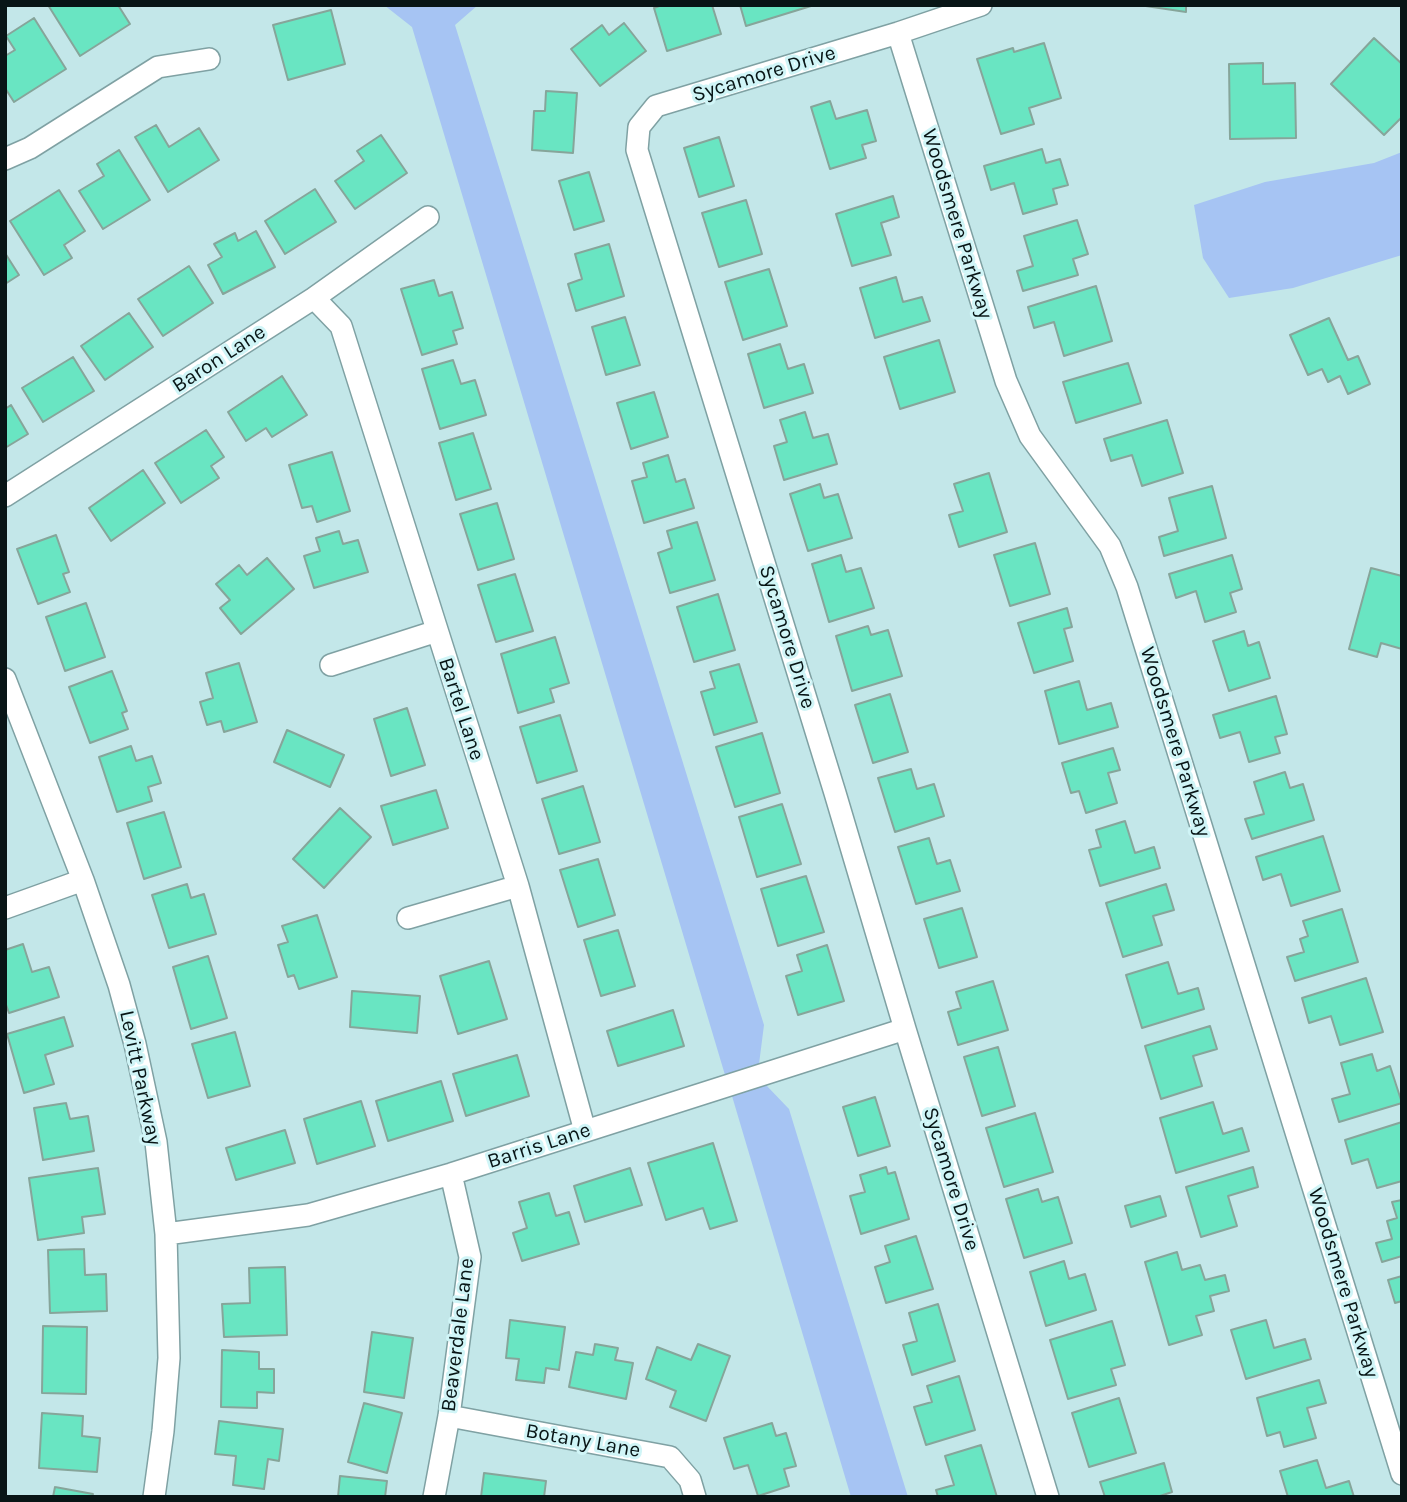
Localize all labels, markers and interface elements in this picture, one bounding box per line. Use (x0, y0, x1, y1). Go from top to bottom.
street label: Sycamore Drive (689, 40, 839, 108)
street label: Woodsmere Parkway (916, 126, 998, 322)
street label: Baron Lane (168, 320, 270, 398)
street label: Sycamore Drive (753, 562, 821, 712)
street label: Woodsmere Parkway (1134, 644, 1216, 840)
street label: Bartel Lane (433, 654, 489, 764)
street label: Levitt Parkway (113, 1008, 167, 1148)
street label: Sycamore Drive (917, 1104, 985, 1254)
street label: Barris Lane (484, 1117, 594, 1175)
street label: Woodsmere Parkway (1302, 1185, 1384, 1381)
street label: Beaverdale Lane (436, 1257, 480, 1413)
street label: Botany Lane (524, 1418, 642, 1464)

